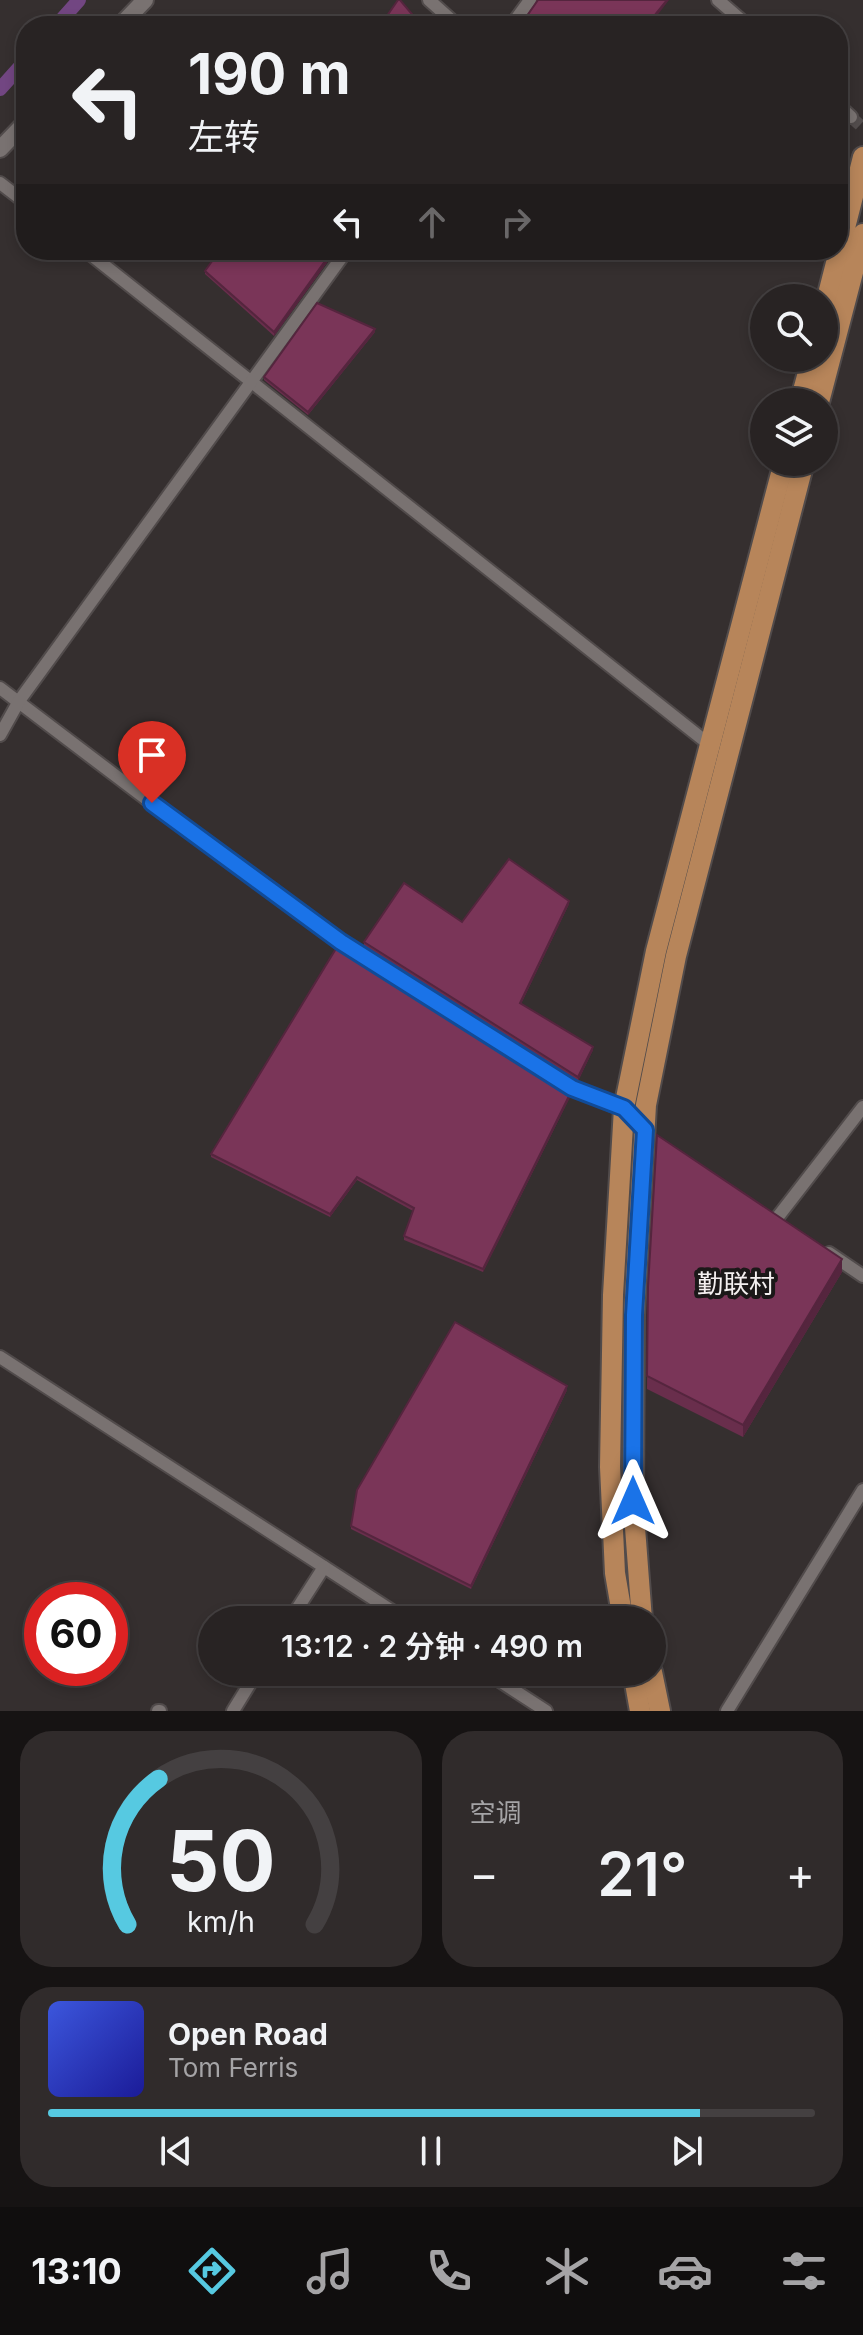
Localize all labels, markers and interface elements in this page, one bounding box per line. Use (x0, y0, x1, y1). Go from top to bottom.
text: 190 m (188, 40, 351, 108)
icon: left (56, 48, 160, 152)
text: 左转 (188, 115, 260, 159)
icon: left (326, 200, 370, 244)
icon: ahead (410, 200, 454, 244)
icon: right (494, 200, 538, 244)
map controls (750, 284, 838, 476)
button: search (750, 284, 838, 372)
button: layers (750, 388, 838, 476)
pin (118, 721, 186, 803)
icon: arrive (130, 733, 174, 777)
district label: 勤联村 (697, 1268, 775, 1299)
position arrow (591, 1459, 675, 1543)
speed limit sign: 60 (24, 1582, 128, 1686)
text: 13:12 · 2 分钟 · 490 m (281, 1628, 583, 1664)
text: 空调 (470, 1797, 522, 1828)
text: 50 (166, 1810, 275, 1911)
text: 21° (597, 1838, 687, 1910)
text: − (470, 1847, 499, 1901)
text: + (786, 1847, 815, 1901)
text: km/h (187, 1904, 255, 1939)
text: Open Road (168, 2016, 328, 2052)
text: Tom Ferris (168, 2052, 298, 2083)
icon: previous (154, 2129, 198, 2173)
icon: pause (409, 2129, 453, 2173)
icon: next (665, 2129, 709, 2173)
icon: directions (184, 2243, 240, 2299)
icon: music (302, 2243, 358, 2299)
icon: phone (421, 2243, 477, 2299)
icon: climate (539, 2243, 595, 2299)
icon: car (657, 2243, 713, 2299)
icon: filters (776, 2243, 832, 2299)
text: 13:10 (31, 2249, 122, 2293)

